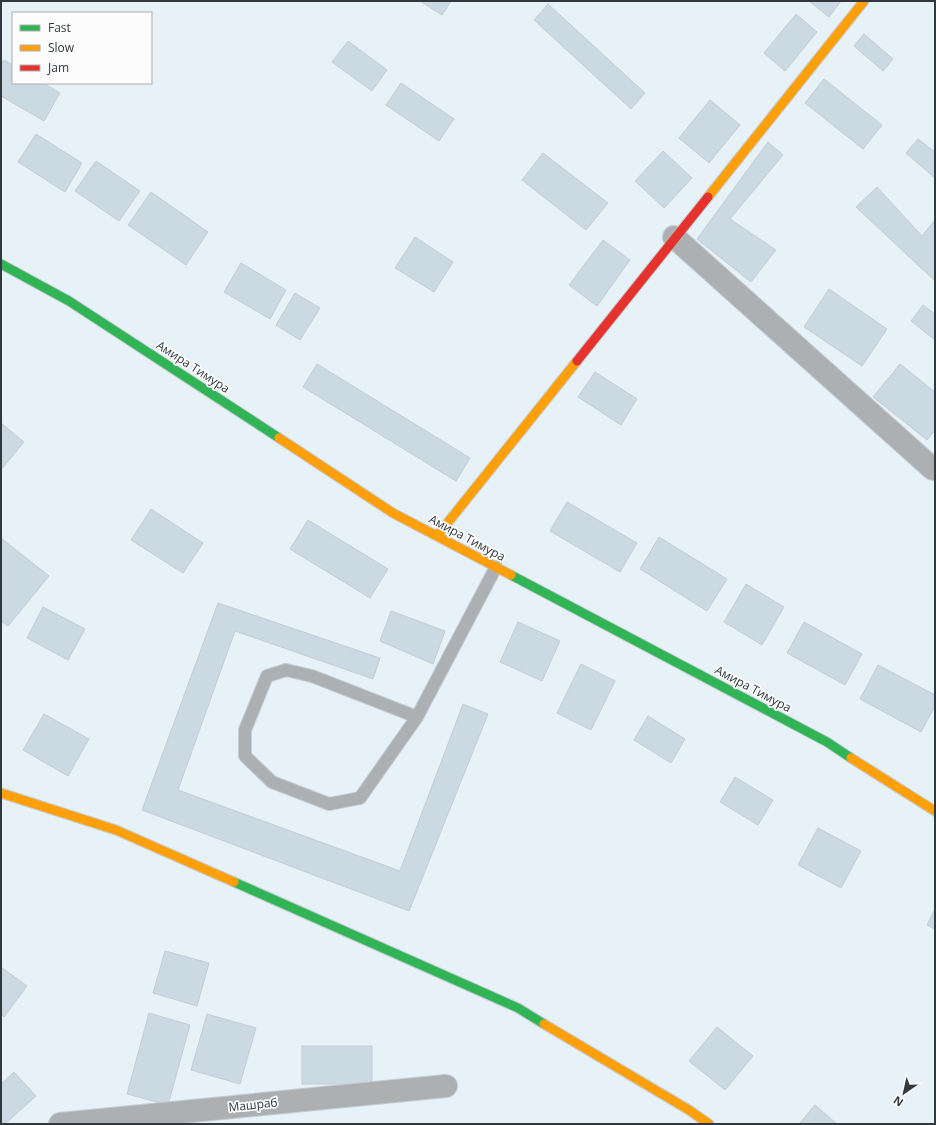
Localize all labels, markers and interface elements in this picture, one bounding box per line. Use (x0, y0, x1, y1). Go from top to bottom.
legend (12, 12, 152, 84)
text: Fast (48, 19, 71, 36)
text: Slow (48, 39, 75, 56)
text: Jam (47, 59, 69, 76)
street label: Амира Тимура (153, 337, 233, 397)
street label: Амира Тимура (426, 510, 508, 565)
street label: Амира Тимура (712, 661, 794, 716)
north arrow (884, 1073, 924, 1113)
street label: Машраб (228, 1093, 278, 1116)
text: N (890, 1093, 906, 1110)

